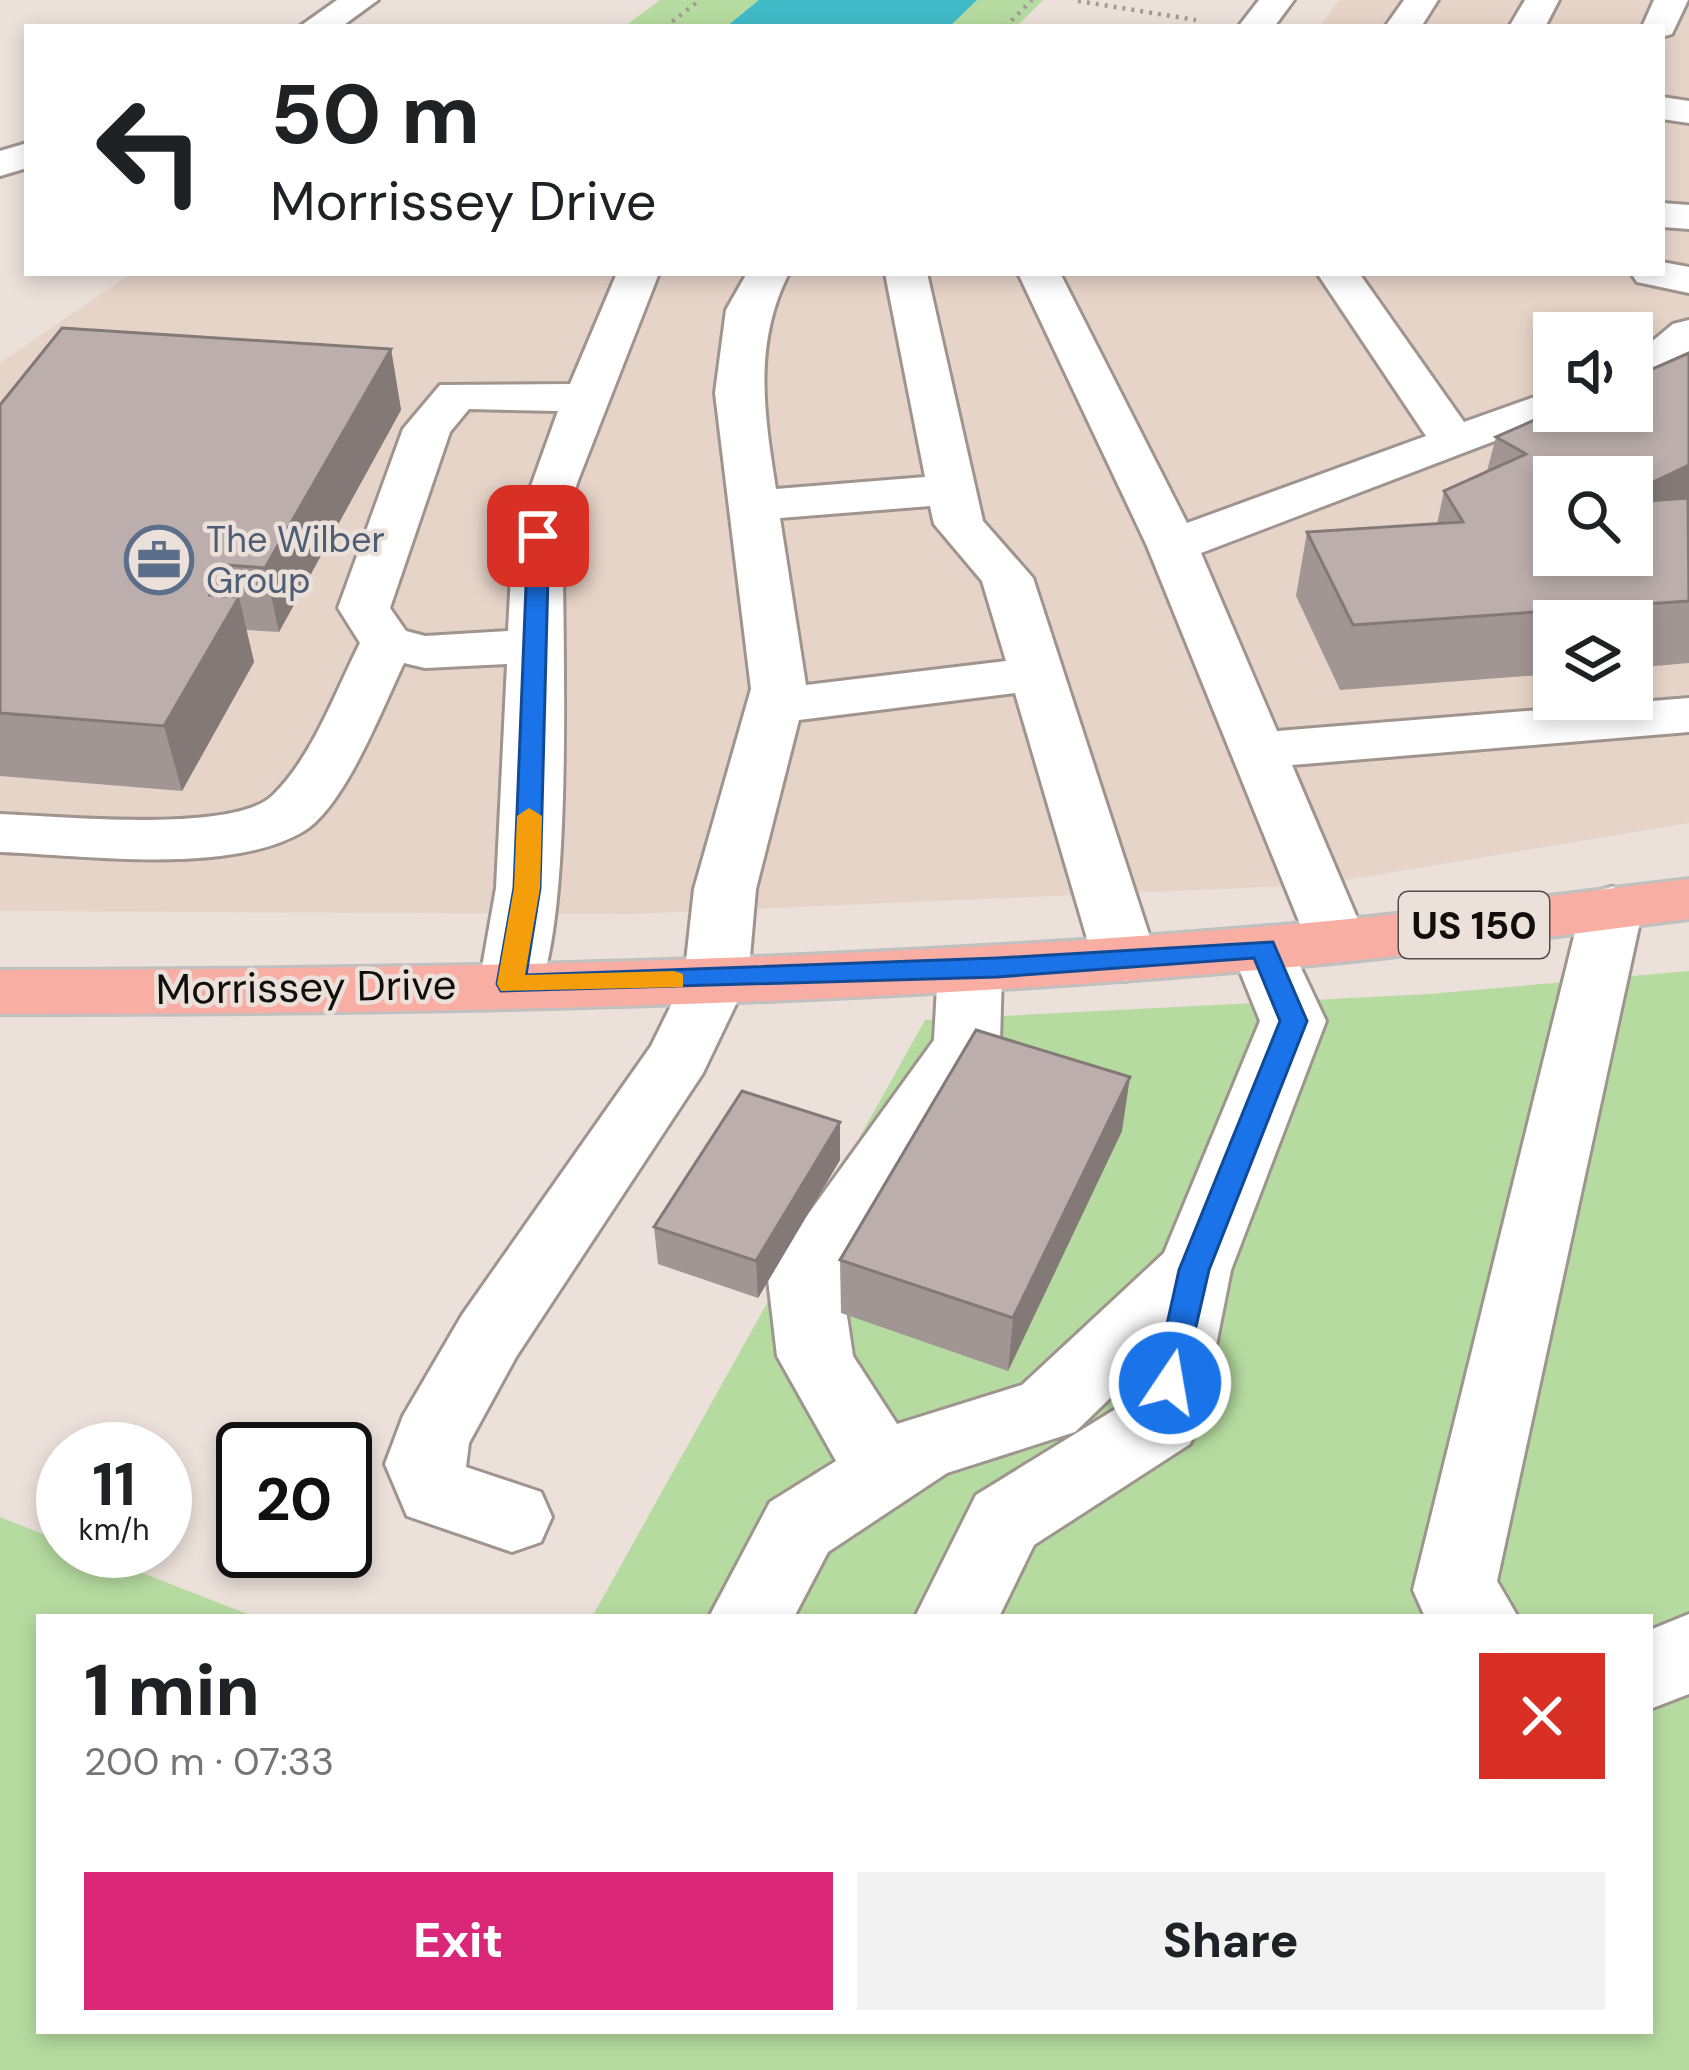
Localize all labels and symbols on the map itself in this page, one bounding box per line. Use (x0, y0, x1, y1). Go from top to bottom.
pin (487, 485, 589, 587)
place label: The Wilber Group (206, 516, 385, 604)
office icon: The Wilber Group (124, 525, 194, 595)
road number: US 150 (1399, 892, 1549, 958)
street label: Morrissey Drive (155, 957, 457, 1017)
position arrow (1107, 1320, 1233, 1446)
speed limit sign: 20 (216, 1422, 372, 1578)

